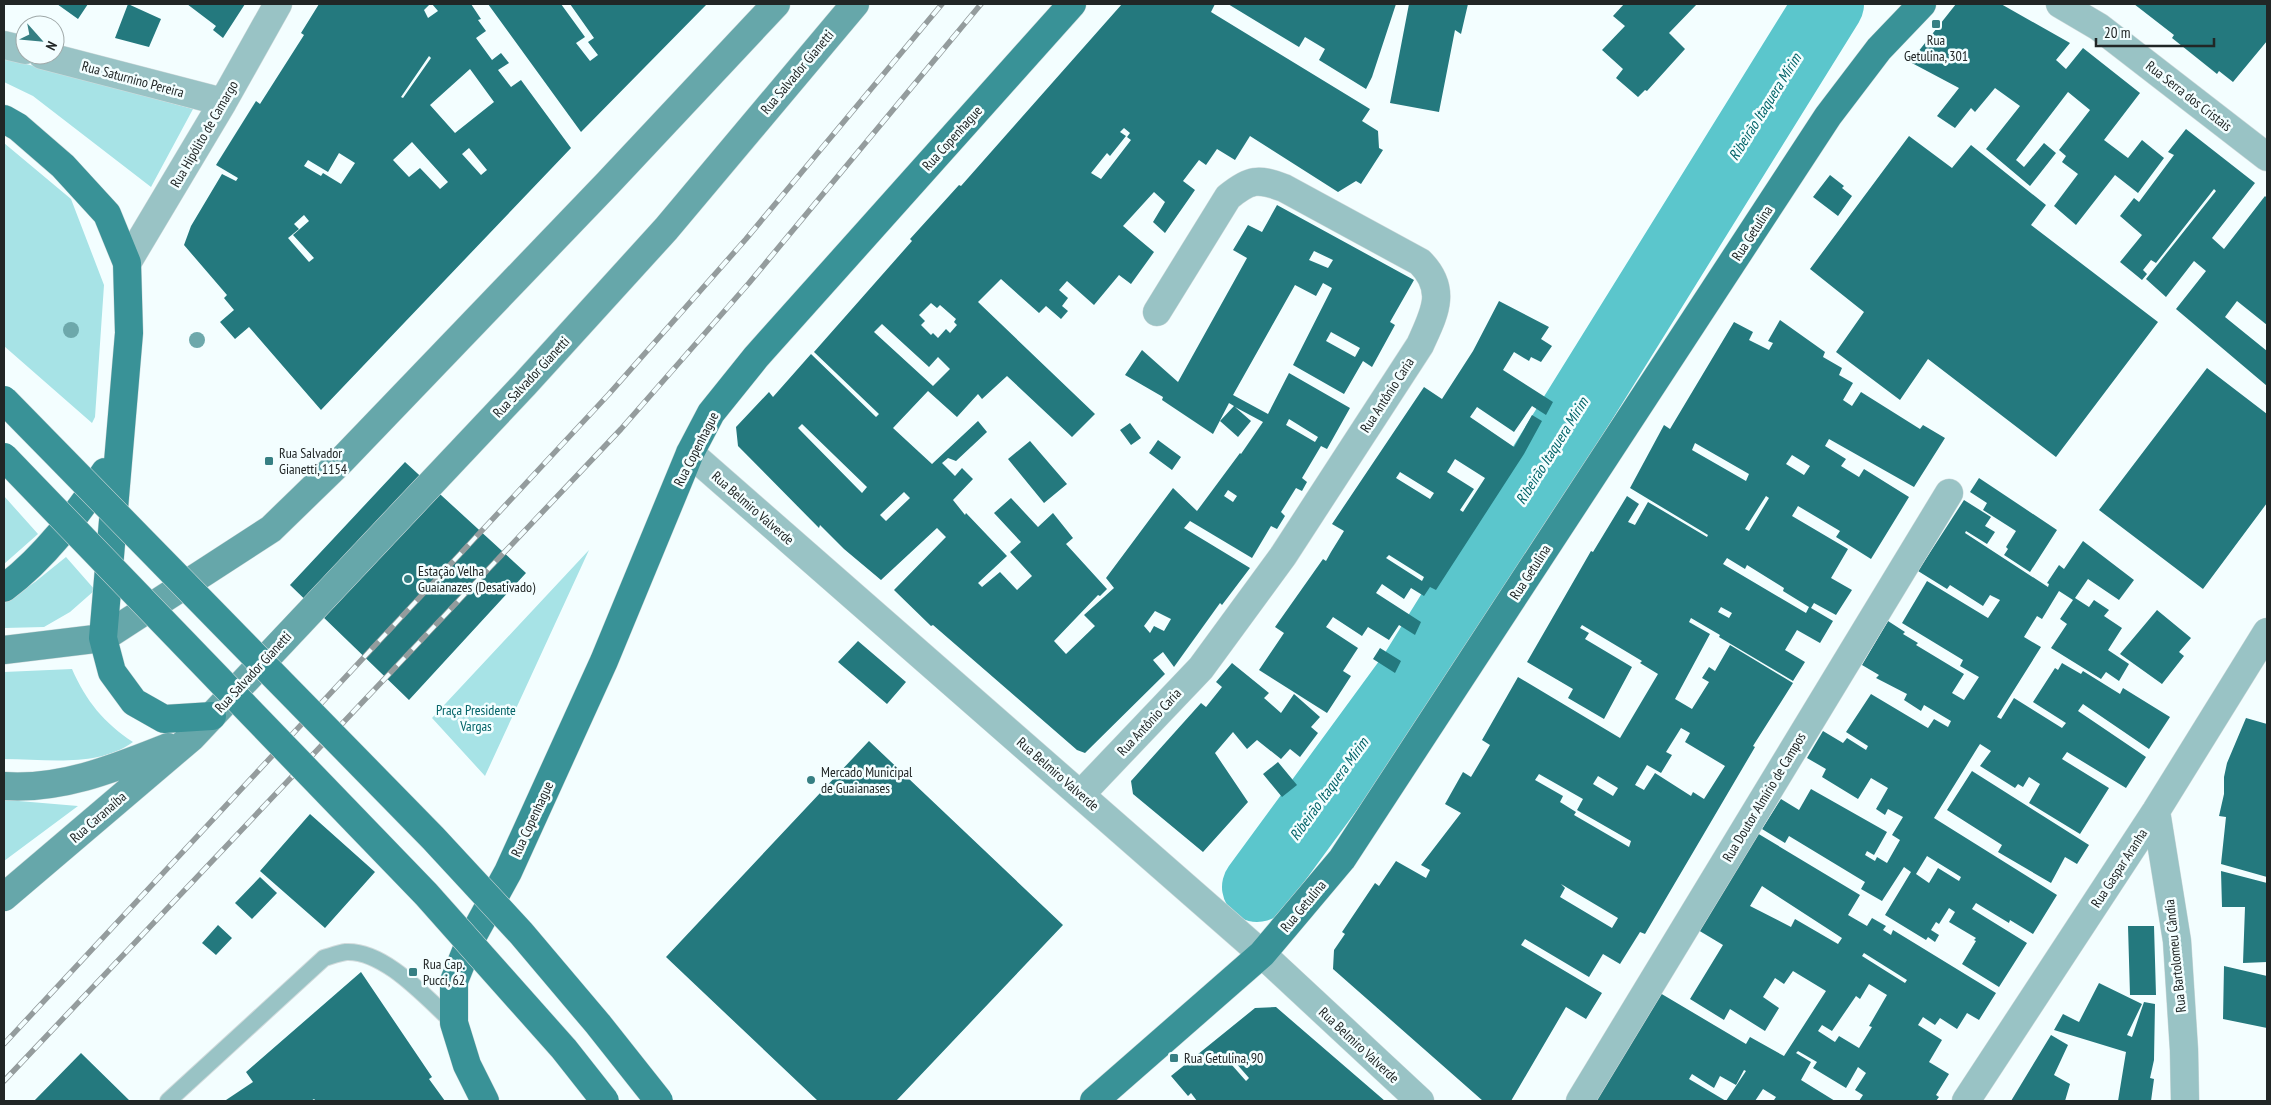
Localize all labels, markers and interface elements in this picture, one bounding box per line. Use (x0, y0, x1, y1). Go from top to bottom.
north arrow (15, 15, 65, 65)
scale bar (2096, 15, 2214, 47)
marker: Rua Getulina, 301 (1930, 18, 1942, 30)
text: 20 m (2104, 23, 2130, 42)
street label: Rua Salvador Gianetti (757, 26, 837, 118)
place label: Rua Getulina, 301 (1904, 31, 1968, 65)
text: N (42, 38, 61, 53)
water label: Ribeirão Itaquera Mirim (1724, 49, 1806, 164)
street label: Rua Saturnino Pereira (80, 57, 186, 101)
street label: Rua Serra dos Cristais (2142, 57, 2236, 135)
street label: Rua Hipólito de Camargo (166, 77, 242, 191)
street label: Rua Copenhague (918, 102, 986, 174)
street label: Rua Getulina (1728, 202, 1776, 264)
street label: Rua Salvador Gianetti (489, 333, 573, 421)
street label: Rua Antônio Caria (1356, 354, 1418, 436)
water label: Ribeirão Itaquera Mirim (1511, 393, 1593, 508)
street label: Rua Copenhague (670, 409, 723, 489)
place label: Rua Salvador Gianetti, 1154 (279, 444, 348, 478)
marker: Rua Salvador Gianetti, 1154 (263, 455, 275, 467)
street label: Rua Belmiro Valverde (708, 467, 798, 549)
street label: Rua Getulina (1506, 541, 1554, 603)
place label: Estação Velha Guaianazes (Desativado) (418, 562, 536, 596)
marker: Estação Velha Guaianazes (Desativado) (402, 573, 414, 585)
street label: Rua Salvador Gianetti (211, 628, 295, 716)
street label: Rua Antônio Caria (1113, 684, 1185, 760)
park label: Praça Presidente Vargas (436, 701, 516, 735)
street label: Rua Doutor Almírio de Campos (1718, 729, 1810, 865)
street label: Rua Belmiro Valverde (1013, 733, 1103, 815)
water label: Ribeirão Itaquera Mirim (1285, 733, 1373, 844)
place label: Mercado Municipal de Guaianases (821, 763, 913, 797)
marker: Mercado Municipal de Guaianases (805, 774, 817, 786)
street label: Rua Copenhague (507, 778, 557, 860)
street label: Rua Caranaíba (66, 788, 130, 846)
street label: Rua Gaspar Aranha (2087, 825, 2151, 911)
street label: Rua Getulina (1276, 876, 1330, 936)
street label: Rua Bartolomeu Cândia (2160, 899, 2190, 1013)
place label: Rua Cap. Pucci, 62 (423, 955, 465, 989)
marker: Rua Cap. Pucci, 62 (407, 966, 419, 978)
street label: Rua Belmiro Valverde (1315, 1003, 1403, 1087)
place label: Rua Getulina, 90 (1184, 1049, 1263, 1067)
marker: Rua Getulina, 90 (1168, 1052, 1180, 1064)

